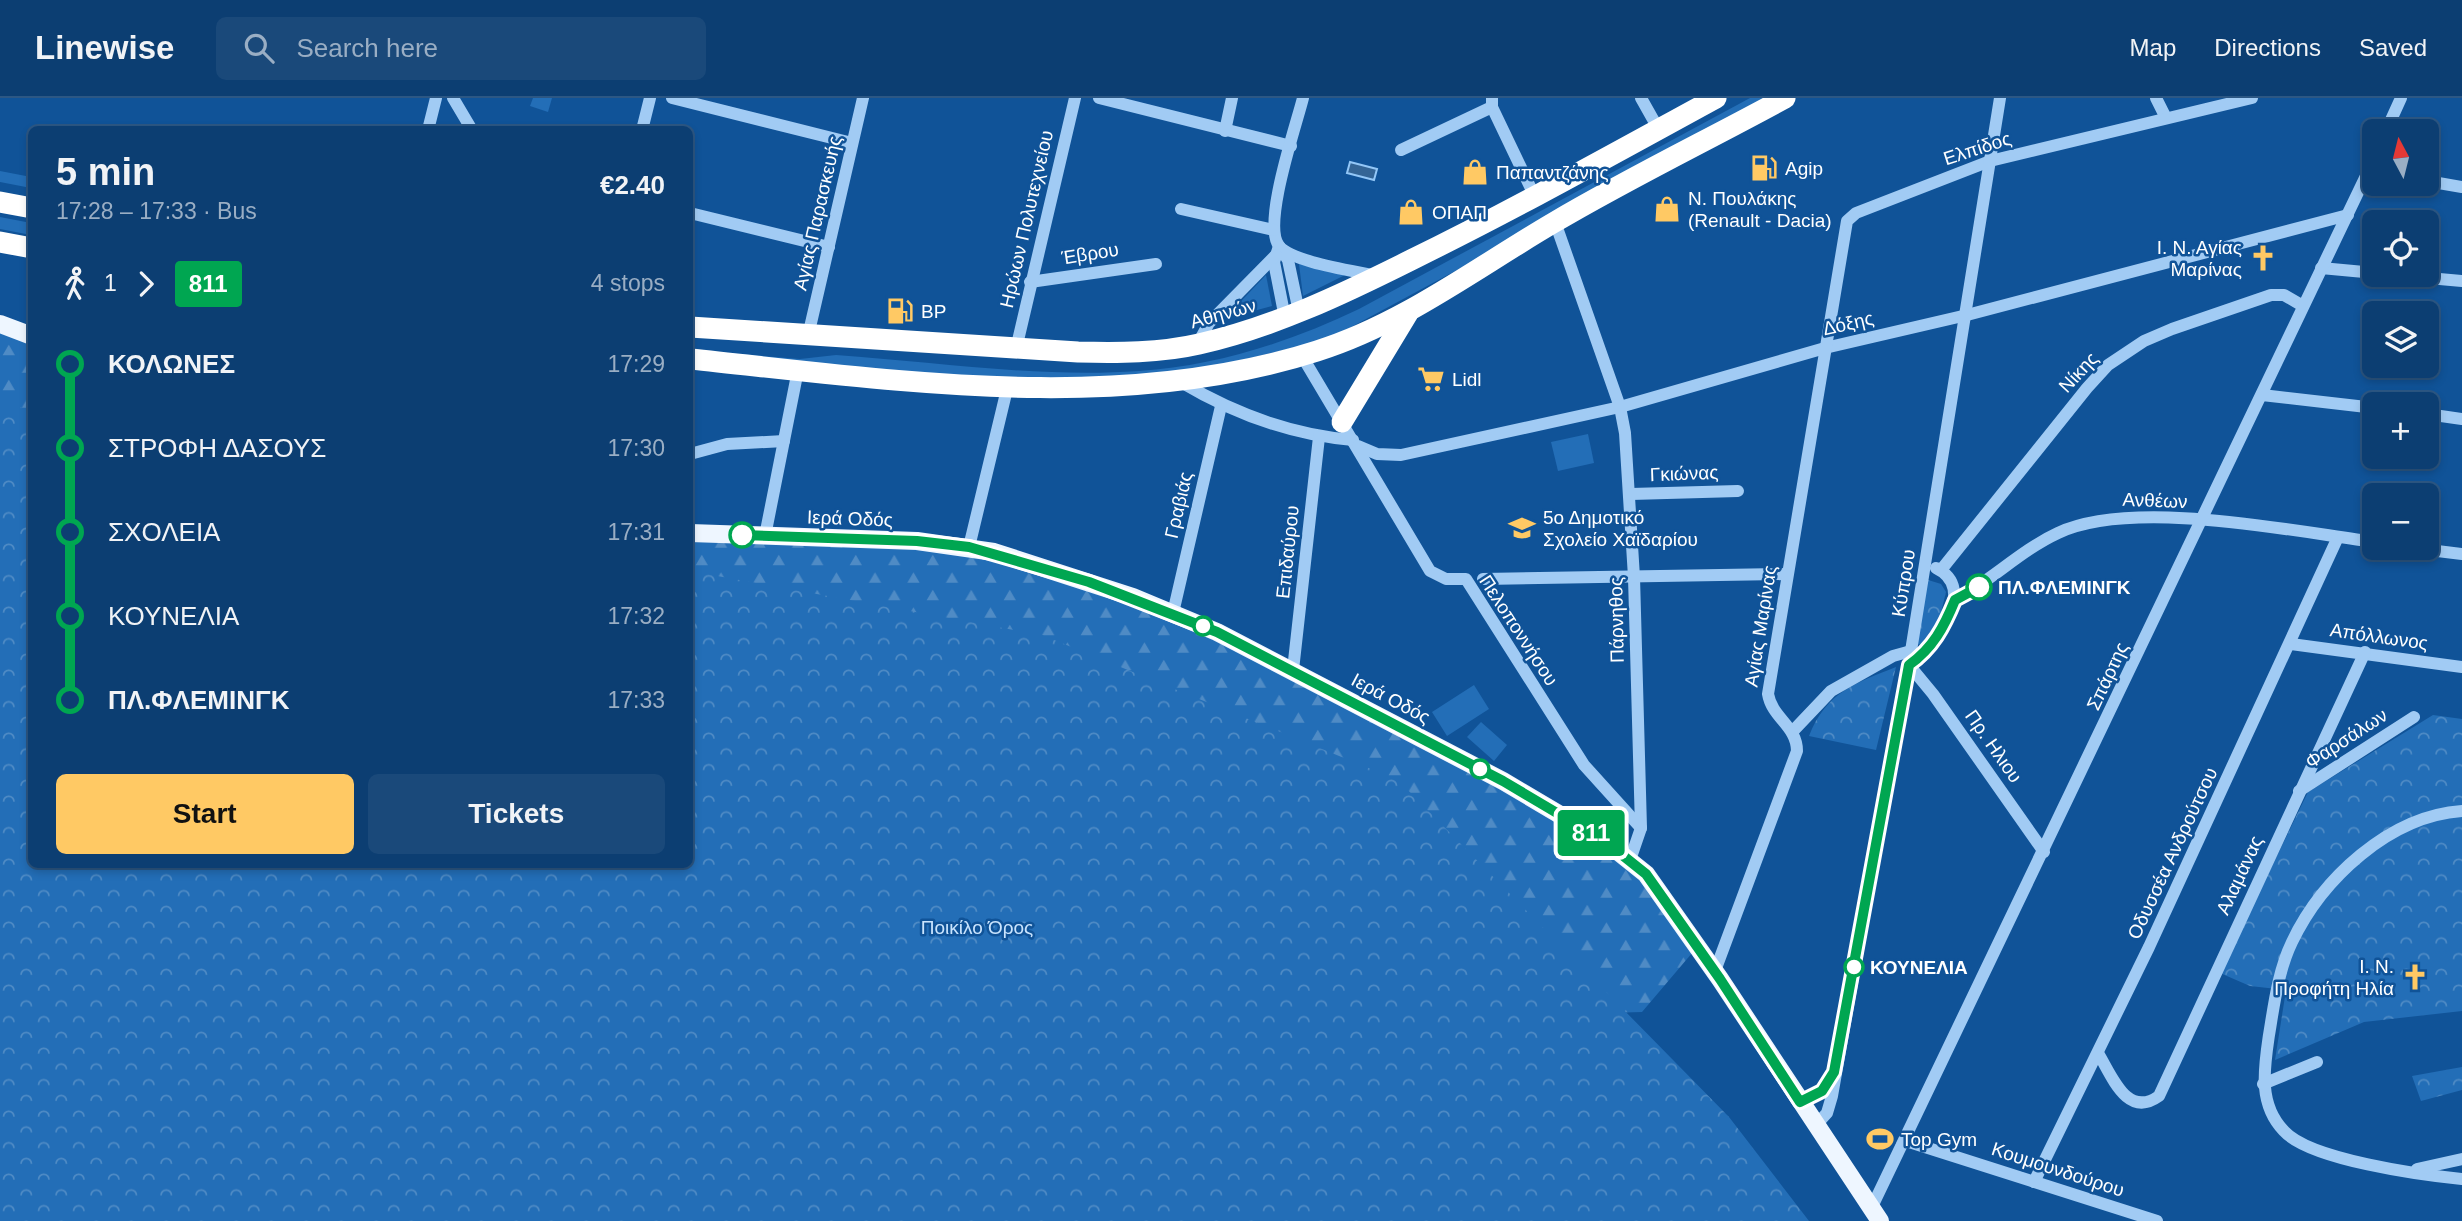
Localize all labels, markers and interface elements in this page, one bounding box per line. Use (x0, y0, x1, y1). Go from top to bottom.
search box (216, 17, 706, 80)
text: Linewise (35, 29, 174, 66)
icon: search (240, 29, 278, 67)
text: Search here (296, 33, 438, 63)
text: Map (2130, 34, 2176, 61)
text: Directions (2214, 34, 2321, 61)
text: Saved (2359, 34, 2427, 61)
north arrow (2362, 119, 2440, 196)
map controls (2362, 119, 2439, 560)
street label: Ηρώων Πολυτεχνείου (996, 128, 1057, 310)
street label: Ελπίδος (1941, 128, 2014, 169)
street label: Αγίας Παρασκευής (790, 134, 845, 292)
text: 5 min (56, 151, 155, 193)
fuel station icon: Agip (1749, 153, 1779, 183)
shop icon: Παπαντζάνης (1460, 157, 1490, 187)
place label: Agip (1785, 158, 1823, 179)
place label: Παπαντζάνης (1496, 162, 1609, 183)
text: €2.40 (600, 170, 665, 200)
place label: Ν. Πουλάκης (Renault - Dacia) (1688, 188, 1832, 231)
shop icon: Ν. Πουλάκης (Renault - Dacia) (1652, 194, 1682, 224)
shop icon: ΟΠΑΠ (1396, 197, 1426, 227)
text: 17:28 – 17:33 · Bus (56, 198, 257, 224)
place label: ΟΠΑΠ (1432, 202, 1487, 223)
button: locate (2362, 210, 2439, 287)
place label: Ι. Ν. Αγίας Μαρίνας (2157, 237, 2242, 280)
street label: Έβρου (1059, 239, 1120, 269)
church icon: Ι. Ν. Αγίας Μαρίνας (2248, 243, 2278, 273)
icon: walk (56, 265, 94, 303)
icon: forward (127, 265, 165, 303)
text: 1 (104, 270, 117, 296)
text: 811 (189, 270, 228, 297)
text: 4 stops (591, 270, 665, 296)
street label: Αθηνών (1188, 295, 1259, 332)
fuel station icon: BP (885, 296, 915, 326)
place label: BP (921, 301, 946, 322)
button: layers (2362, 301, 2439, 378)
street label: Δόξης (1821, 307, 1876, 340)
street label: Νίκης (2055, 348, 2102, 397)
text: ΚΟΛΩΝΕΣ (108, 349, 235, 379)
text: 17:29 (607, 351, 665, 377)
supermarket icon: Lidl (1416, 364, 1446, 394)
place label: Lidl (1452, 369, 1482, 390)
button: + (2362, 392, 2439, 469)
text: ΣΤΡΟΦΗ ΔΑΣΟΥΣ (108, 433, 326, 463)
text: 17:30 (607, 435, 665, 461)
street label: Γκιώνας (1649, 462, 1719, 485)
street label: Γραβιάς (1161, 470, 1196, 540)
button: − (2362, 483, 2439, 560)
street label: Ανθέων (2122, 489, 2188, 512)
street label: Επιδαύρου (1272, 504, 1303, 600)
street label: Ιερά Οδός (807, 507, 893, 530)
place label: 5ο Δημοτικό Σχολείο Χαϊδαρίου (1543, 507, 1698, 550)
school or university icon: 5ο Δημοτικό Σχολείο Χαϊδαρίου (1507, 513, 1537, 543)
text: ΣΧΟΛΕΙΑ (108, 517, 220, 547)
text: 17:31 (607, 519, 665, 545)
unlabelled marker (729, 522, 755, 548)
street label: Κύπρου (1888, 548, 1919, 618)
street label: Αγίας Μαρίνας (1741, 564, 1780, 688)
street label: Πελοποννήσου (1475, 571, 1562, 689)
marker: ΠΛ.ΦΛΕΜΙΝΓΚ (1966, 574, 1992, 600)
street label: Πάρνηθος (1605, 577, 1628, 663)
place label: ΠΛ.ΦΛΕΜΙΝΓΚ (1998, 577, 2131, 598)
text: ΚΟΥΝΕΛΙΑ (108, 601, 239, 631)
text: 17:32 (607, 603, 665, 629)
unlabelled marker (1193, 616, 1213, 636)
street label: Απόλλωνος (2329, 619, 2429, 654)
street label: Σπάρτης (2083, 639, 2132, 713)
street label: Ιερά Οδός (1348, 669, 1434, 728)
text: ΠΛ.ΦΛΕΜΙΝΓΚ (108, 685, 289, 715)
text: 17:33 (607, 687, 665, 713)
street label: Φαρσάλων (2301, 704, 2391, 773)
street label: Πρ. Ηλιου (1961, 706, 2026, 787)
unlabelled marker (1470, 759, 1490, 779)
street label: Οδυσσέα Ανδρούτσου (2123, 764, 2221, 942)
button: Start (56, 774, 354, 854)
button: Tickets (368, 774, 665, 854)
line badge: 811 (1551, 810, 1631, 856)
text: 811 (1572, 819, 1610, 846)
street label: Αλαμάνας (2212, 833, 2267, 918)
park label: Ποικίλο Όρος (921, 917, 1033, 938)
place label: Ι. Ν. Προφήτη Ηλία (2274, 956, 2394, 999)
marker: ΚΟΥΝΕΛΙΑ (1844, 957, 1864, 977)
place label: ΚΟΥΝΕΛΙΑ (1870, 957, 1968, 978)
church icon: Ι. Ν. Προφήτη Ηλία (2400, 962, 2430, 992)
sports icon: Top Gym (1865, 1124, 1895, 1154)
place label: Top Gym (1901, 1129, 1977, 1150)
street label: Κουμουνδούρου (1989, 1138, 2127, 1201)

